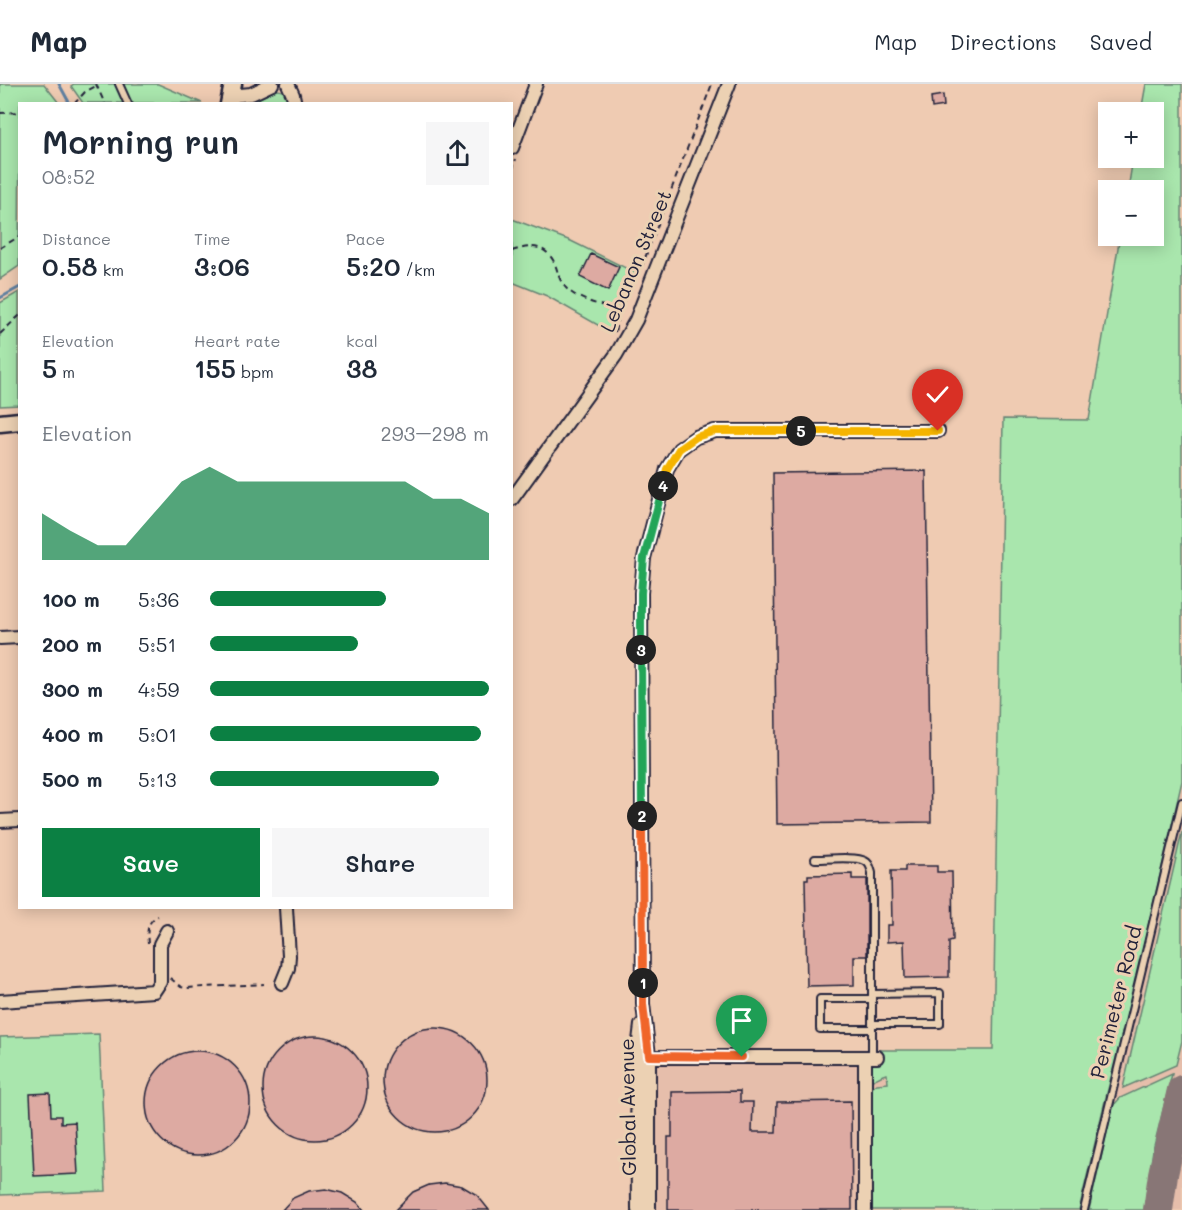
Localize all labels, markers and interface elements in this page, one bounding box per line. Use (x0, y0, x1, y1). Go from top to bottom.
text: Map (30, 23, 87, 59)
text: Map (874, 28, 917, 55)
text: Directions (950, 28, 1057, 55)
text: Saved (1090, 28, 1152, 55)
map controls (1098, 102, 1164, 246)
button: + (1098, 102, 1164, 168)
text: Morning run (42, 119, 239, 162)
button: share (426, 122, 489, 185)
text: 08:52 (42, 163, 95, 189)
button: − (1098, 180, 1164, 246)
street label: Lebanon Street (593, 185, 677, 336)
text: Distance (42, 228, 111, 249)
text: Time (194, 228, 230, 249)
text: Pace (346, 228, 385, 249)
text: 0.58 (42, 249, 98, 283)
text: 3:06 (194, 249, 250, 283)
text: 5:20 (346, 249, 400, 283)
text: km (98, 259, 124, 280)
text: /km (400, 259, 435, 280)
text: Elevation (42, 330, 114, 351)
text: Heart rate (194, 330, 280, 351)
text: kcal (346, 330, 378, 351)
text: 5 (42, 351, 57, 385)
text: 155 (194, 351, 236, 385)
text: 38 (346, 351, 377, 385)
text: m (57, 361, 75, 382)
text: bpm (236, 361, 274, 382)
pin (912, 369, 963, 431)
icon: check (921, 378, 954, 411)
pin: 5 (786, 416, 816, 446)
text: Elevation (42, 420, 132, 446)
text: 293–298 m (381, 420, 489, 446)
text: 5 (796, 420, 806, 441)
pin: 4 (648, 471, 678, 501)
text: 4 (658, 475, 668, 496)
text: 100 m (42, 586, 100, 612)
text: 5:36 (138, 586, 180, 612)
text: 200 m (42, 631, 102, 657)
text: 5:51 (138, 631, 176, 657)
pin: 3 (626, 635, 656, 665)
text: 3 (636, 639, 646, 660)
text: 300 m (42, 676, 103, 702)
text: 4:59 (138, 676, 179, 702)
text: 400 m (42, 721, 103, 747)
text: 5:01 (138, 721, 177, 747)
text: 500 m (42, 766, 102, 792)
text: 5:13 (138, 766, 177, 792)
pin: 2 (627, 801, 657, 831)
text: 2 (638, 805, 646, 826)
button: Save (42, 828, 260, 897)
button: Share (272, 828, 489, 897)
street label: Perimeter Road (1083, 923, 1147, 1081)
pin: 1 (628, 968, 658, 998)
text: 1 (639, 972, 647, 993)
pin (716, 995, 767, 1057)
icon: arrive (725, 1004, 758, 1037)
street label: Global Avenue (613, 1038, 641, 1176)

